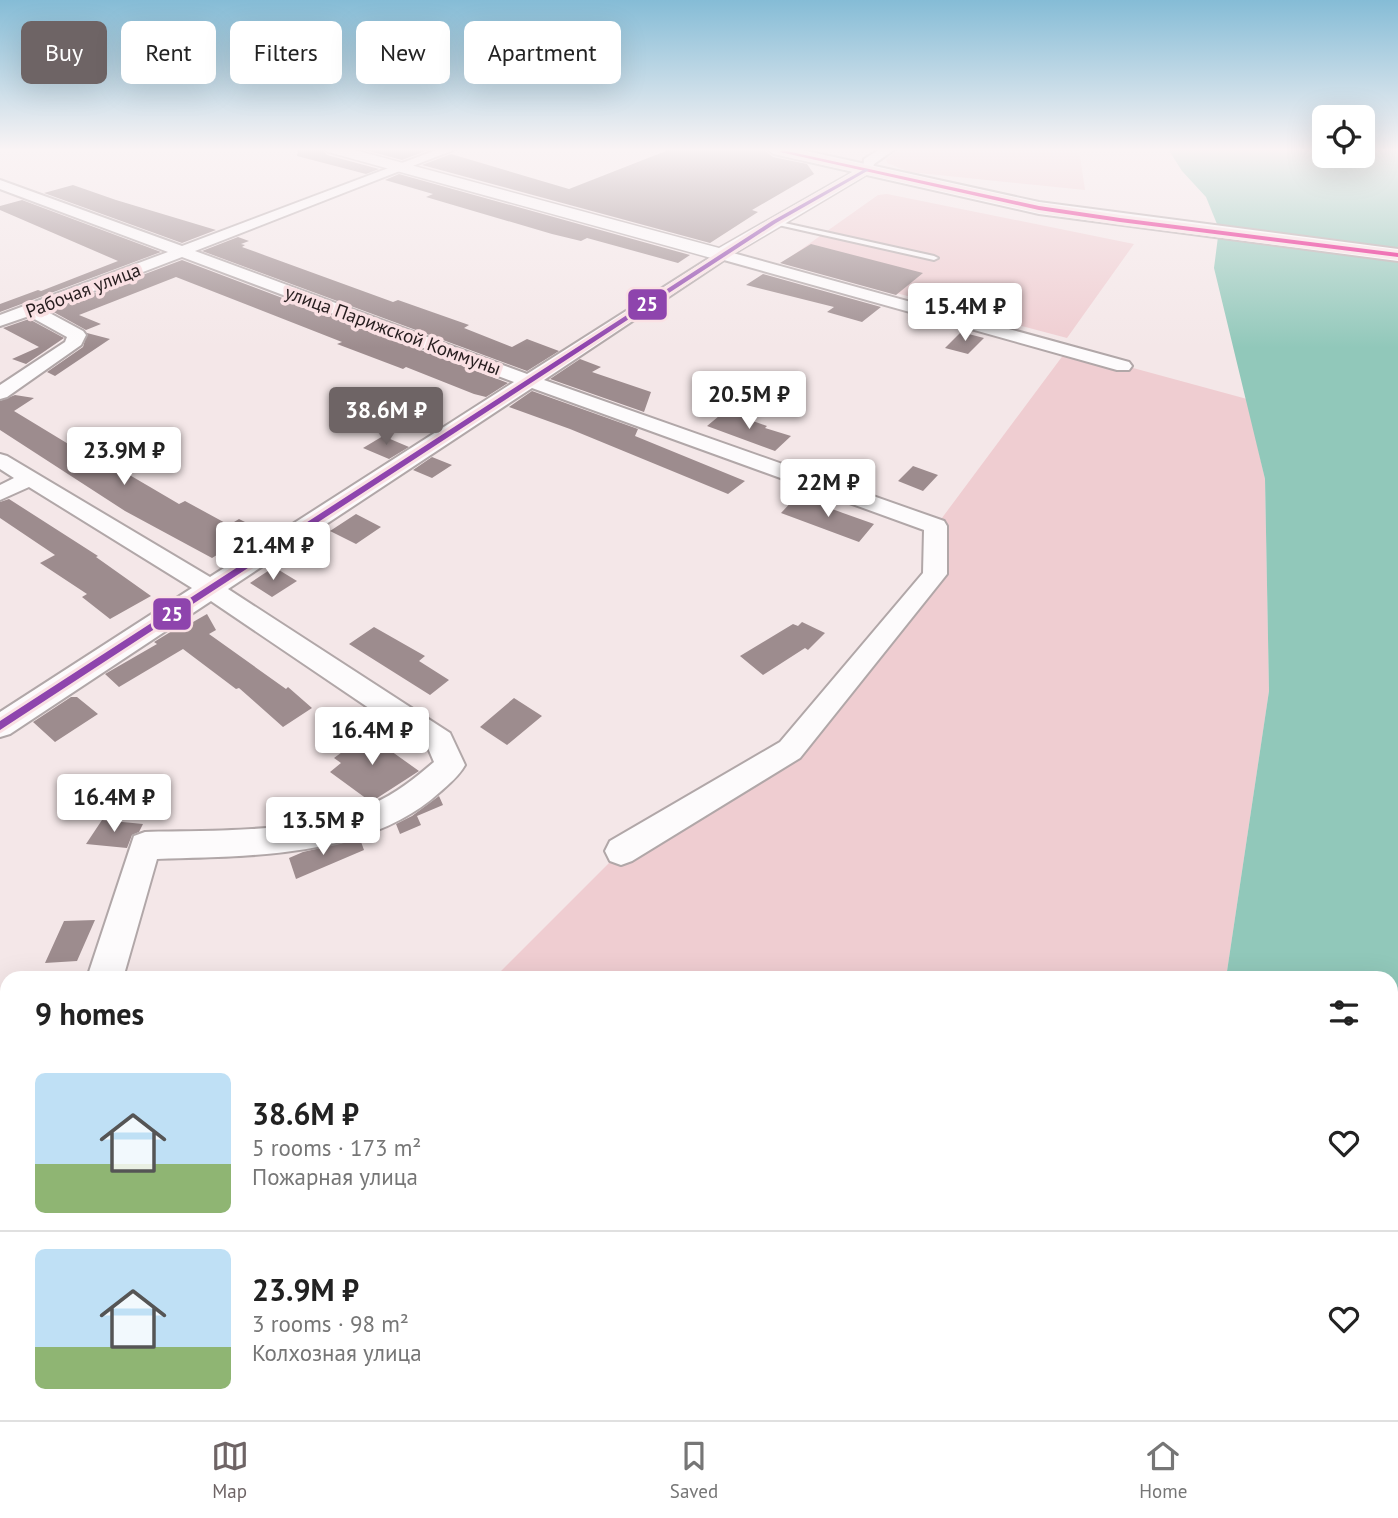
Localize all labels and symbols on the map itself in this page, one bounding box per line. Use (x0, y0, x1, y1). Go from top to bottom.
street label: Рабочая улица (22, 257, 144, 323)
street label: улица Парижской Коммуны (282, 280, 504, 380)
pin: 15.4M ₽ (900, 284, 1030, 343)
line badge: 25 (627, 288, 668, 321)
text: 25 (636, 292, 658, 316)
pin: 20.5M ₽ (684, 372, 814, 431)
pin: 38.6M ₽ (321, 388, 451, 447)
pin: 23.9M ₽ (59, 428, 189, 487)
pin: 22M ₽ (779, 460, 877, 519)
pin: 21.4M ₽ (208, 522, 338, 582)
line badge: 25 (152, 597, 192, 631)
text: 25 (161, 602, 183, 626)
pin: 16.4M ₽ (307, 708, 437, 767)
pin: 16.4M ₽ (49, 774, 179, 834)
pin: 13.5M ₽ (258, 798, 388, 857)

